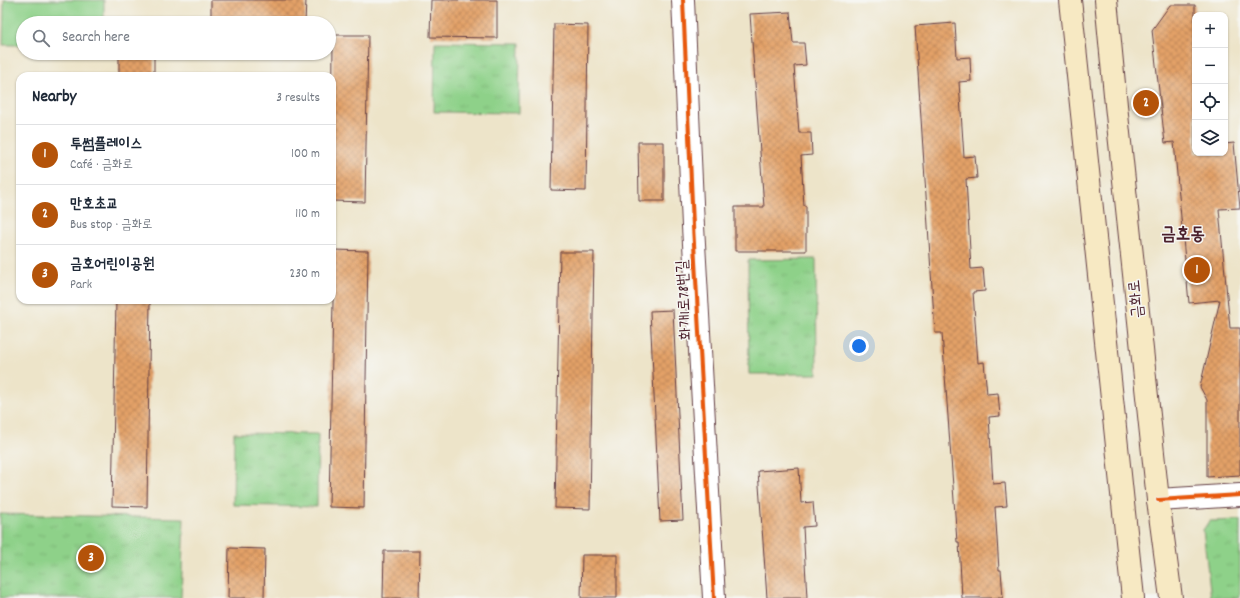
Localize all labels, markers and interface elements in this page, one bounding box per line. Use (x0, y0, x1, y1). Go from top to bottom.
map controls (1192, 12, 1228, 156)
button: + (1192, 12, 1228, 48)
search box (16, 16, 336, 60)
icon: search (30, 27, 52, 49)
text: Search here (62, 27, 130, 49)
button: − (1192, 48, 1228, 84)
button: locate (1192, 84, 1228, 120)
text: Nearby (32, 86, 76, 110)
pin: 2 (1133, 88, 1159, 118)
text: 3 results (276, 89, 320, 108)
button: layers (1192, 120, 1228, 156)
text: 투썸플레이스 (70, 134, 142, 156)
text: 1 (44, 145, 46, 164)
text: 100 m (291, 145, 320, 164)
text: Café · 금화로 (70, 156, 133, 175)
text: 만호초교 (70, 194, 118, 216)
text: 2 (42, 205, 48, 224)
text: 110 m (295, 205, 320, 224)
text: Bus stop · 금화로 (70, 216, 153, 235)
district label: 금호동 (1161, 223, 1205, 248)
text: 금호어린이공원 (70, 254, 155, 276)
pin: 1 (1184, 255, 1210, 285)
street label: 화개1로78번길 (671, 259, 699, 341)
text: 3 (42, 265, 48, 284)
text: 230 m (290, 265, 320, 284)
text: Park (70, 276, 92, 295)
street label: 금화로 (1124, 279, 1150, 319)
your location (849, 336, 869, 356)
pin: 3 (78, 543, 104, 573)

